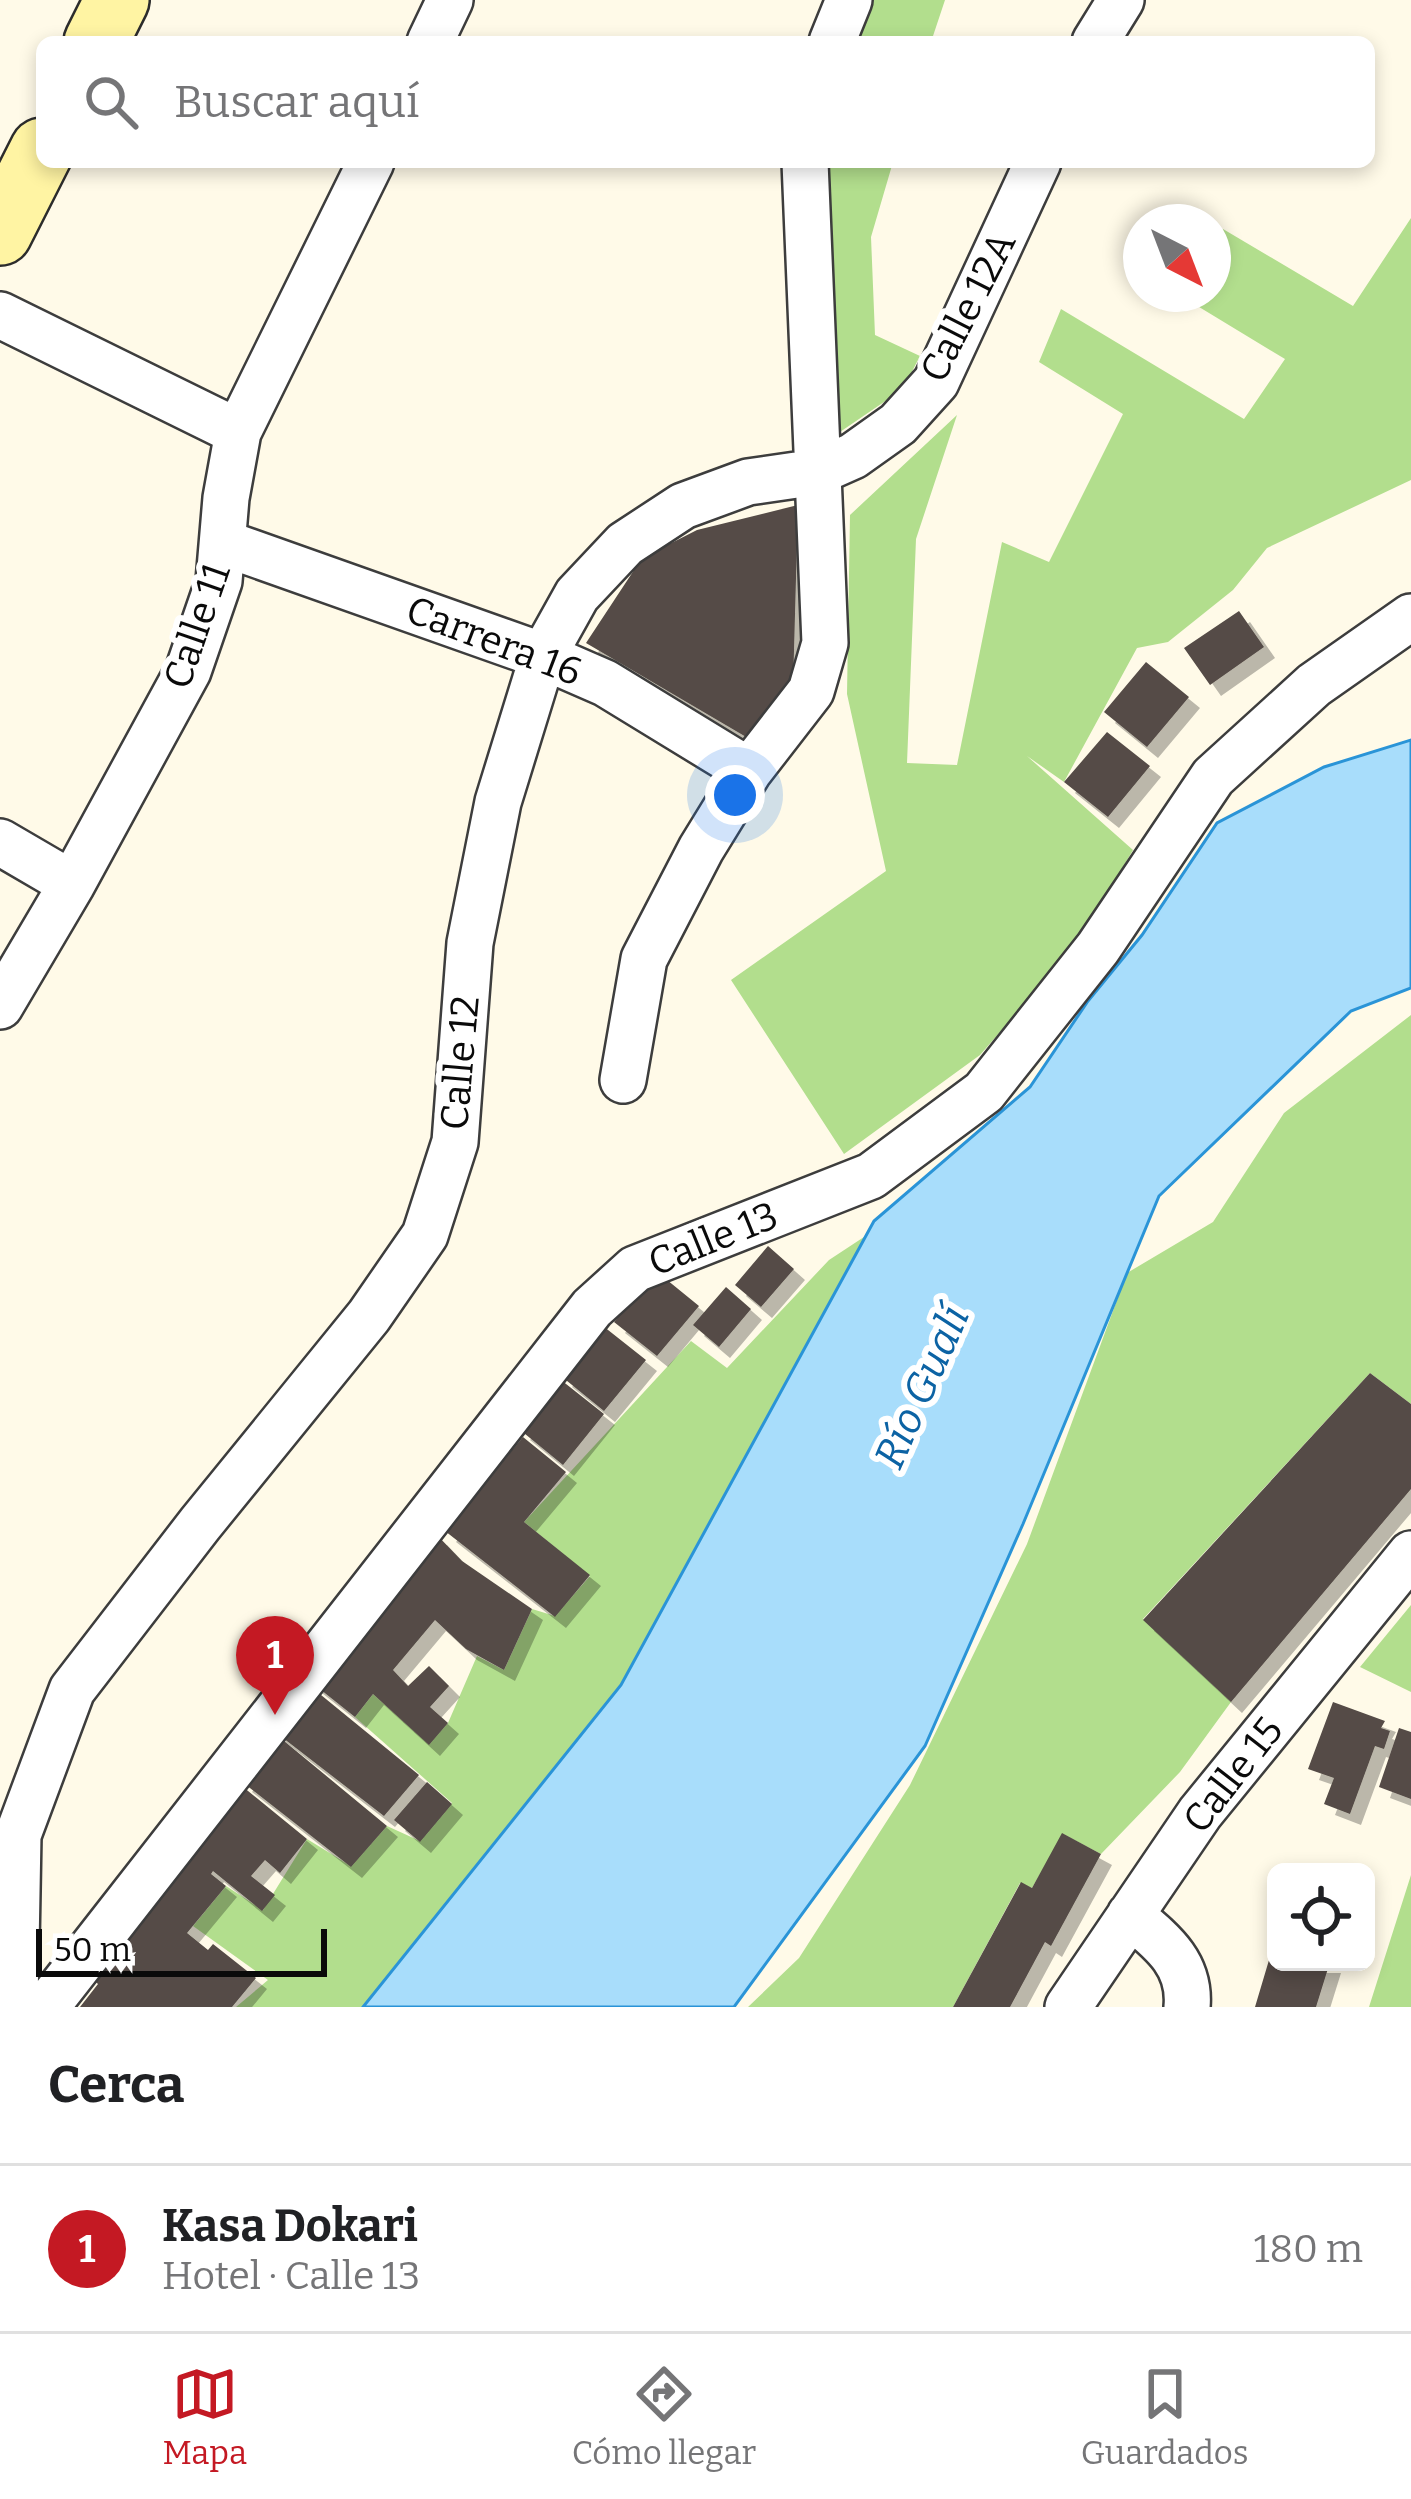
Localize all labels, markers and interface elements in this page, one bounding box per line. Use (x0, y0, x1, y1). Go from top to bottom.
search box (36, 36, 1375, 168)
icon: search (78, 69, 144, 135)
text: Buscar aquí (174, 75, 419, 129)
north arrow (1123, 204, 1231, 312)
street label: Calle 12A (911, 224, 1025, 390)
street label: Calle 11 (154, 557, 240, 694)
street label: Carrera 16 (400, 587, 588, 695)
your location (705, 765, 765, 825)
street label: Calle 12 (431, 994, 489, 1132)
street label: Calle 13 (642, 1192, 784, 1286)
water label: Río Gualí (864, 1295, 981, 1476)
pin: 1 (236, 1616, 314, 1715)
street label: Calle 15 (1174, 1708, 1292, 1842)
map controls (1267, 1863, 1375, 1971)
button: locate (1267, 1863, 1375, 1971)
scale bar (36, 1923, 327, 1976)
text: 50 m (54, 1930, 131, 1970)
text: Cerca (48, 2054, 184, 2116)
text: Kasa Dokari (162, 2199, 418, 2253)
text: 1 (79, 2226, 95, 2272)
text: 180 m (1254, 2226, 1363, 2272)
text: Hotel · Calle 13 (162, 2253, 420, 2299)
tab: Mapa (162, 2361, 247, 2473)
tab: Cómo llegar (572, 2361, 756, 2473)
tab: Guardados (1081, 2361, 1249, 2473)

